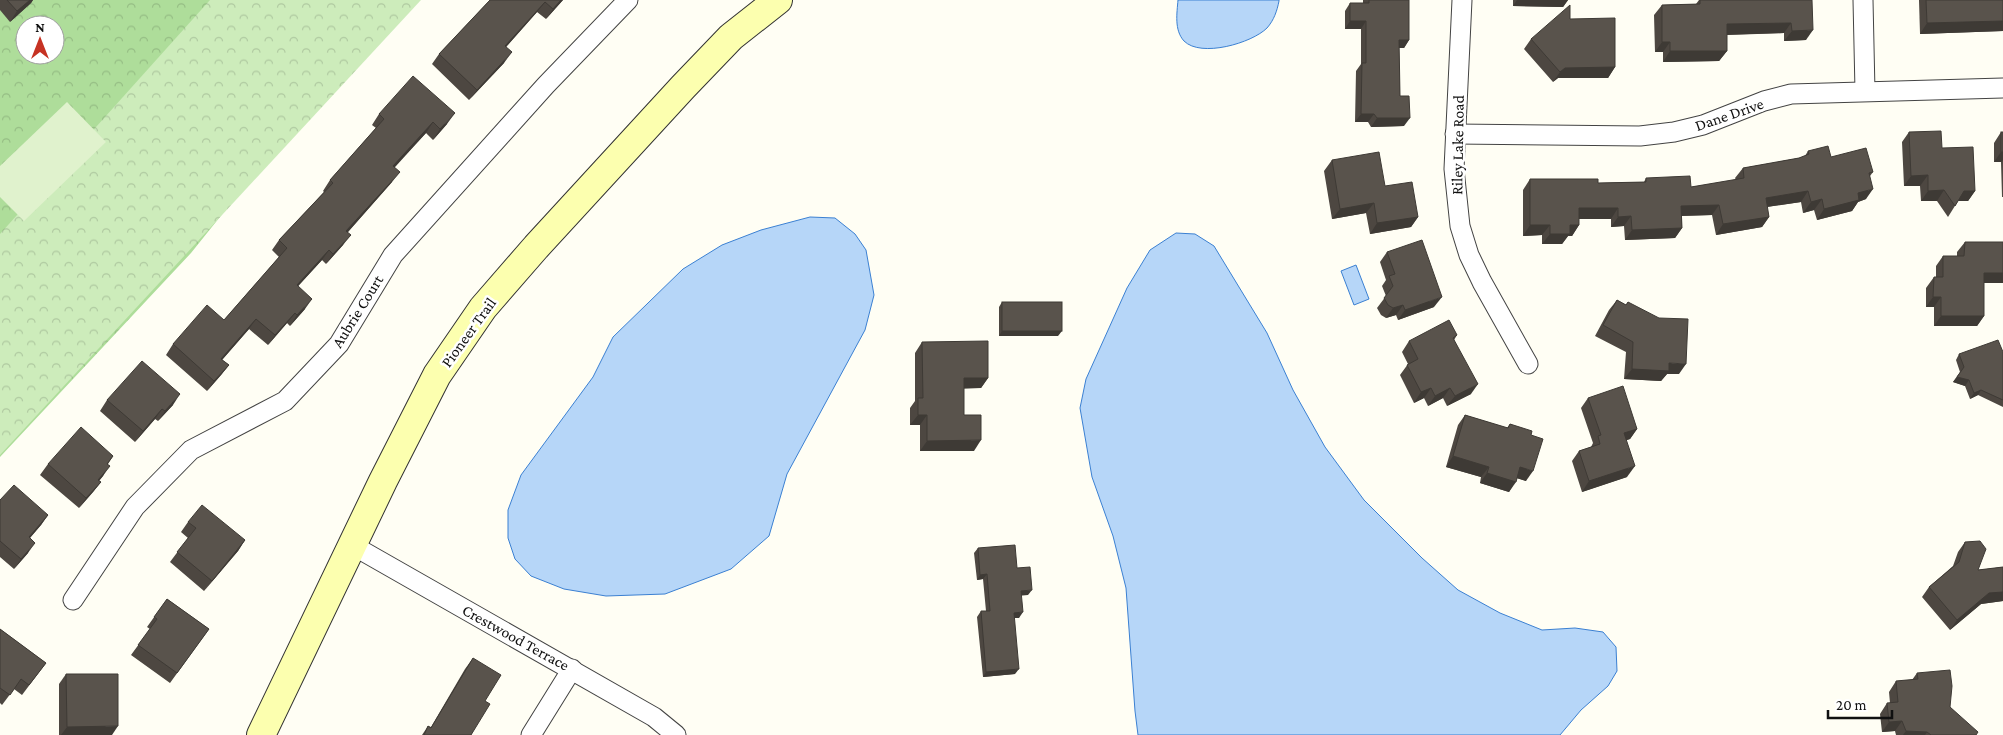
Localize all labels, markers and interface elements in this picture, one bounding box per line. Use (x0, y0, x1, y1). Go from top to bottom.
north arrow (15, 15, 65, 65)
text: N (35, 19, 45, 35)
street label: Riley Lake Road (1448, 94, 1468, 195)
street label: Dane Drive (1693, 95, 1766, 134)
street label: Aubrie Court (328, 271, 387, 351)
street label: Pioneer Trail (438, 294, 499, 370)
street label: Crestwood Terrace (459, 601, 572, 674)
scale bar (1828, 688, 1892, 720)
text: 20 m (1836, 697, 1867, 713)

